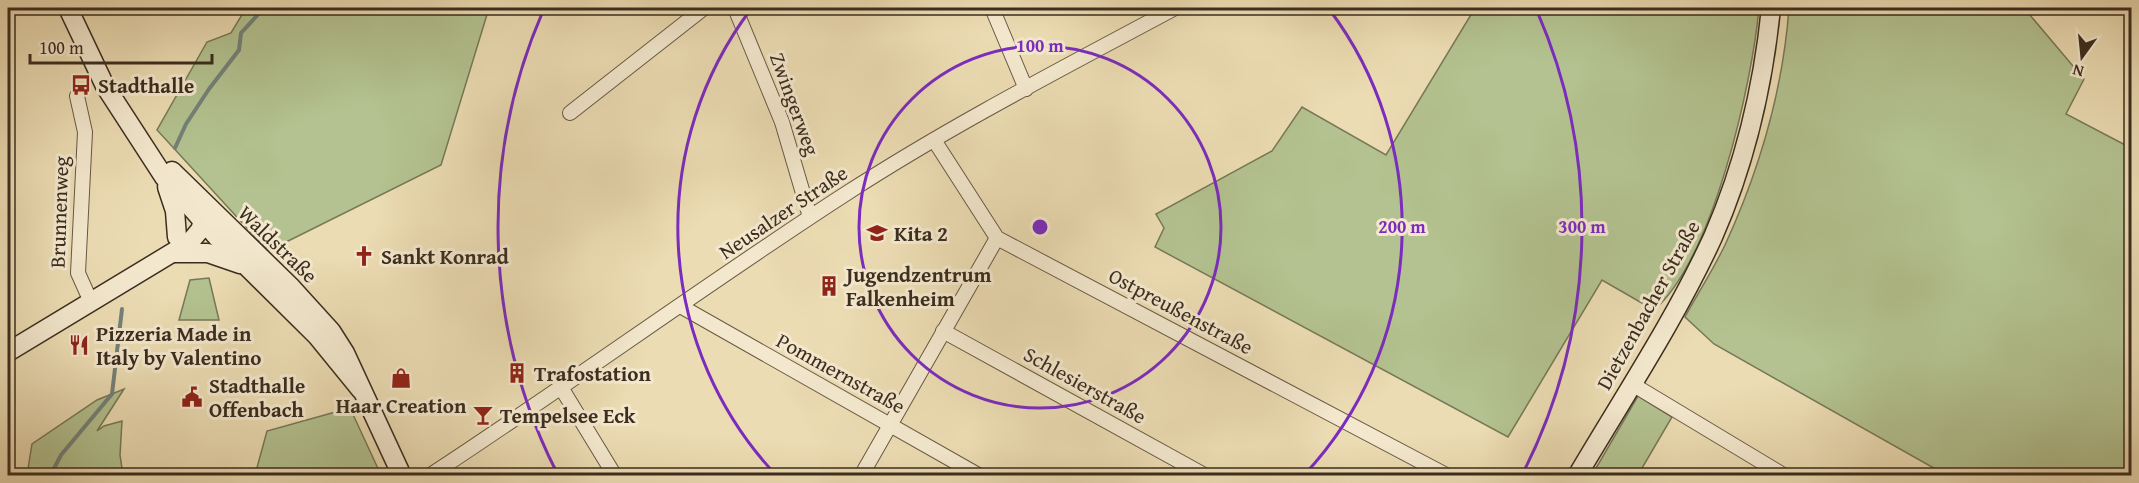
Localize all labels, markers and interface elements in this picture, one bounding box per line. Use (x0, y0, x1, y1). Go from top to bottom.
scale bar (30, 27, 212, 65)
north arrow (2052, 27, 2112, 87)
text: 100 m (1016, 32, 1064, 59)
text: 100 m (39, 34, 84, 61)
street label: Zwingerweg (762, 48, 828, 160)
text: N (2070, 58, 2086, 84)
place label: Stadthalle (98, 70, 194, 101)
bus stop icon: Stadthalle (69, 73, 93, 97)
street label: Brunnenweg (42, 155, 76, 268)
street label: Neusalzer Straße (712, 157, 854, 267)
street label: Waldstraße (231, 198, 325, 290)
text: 200 m (1378, 213, 1426, 240)
text: 300 m (1558, 213, 1606, 240)
street label: Dietzenbacher Straße (1588, 214, 1708, 395)
centre of rings (1030, 217, 1050, 237)
place label: Kita 2 (894, 218, 948, 249)
school or university icon: Kita 2 (865, 221, 889, 245)
place label: Sankt Konrad (381, 241, 509, 272)
church icon: Sankt Konrad (352, 244, 376, 268)
place label: Jugendzentrum Falkenheim (843, 259, 991, 314)
street label: Ostpreußenstraße (1103, 260, 1259, 362)
building icon: Jugendzentrum Falkenheim (817, 274, 841, 298)
place label: Pizzeria Made in Italy by Valentino (96, 318, 261, 373)
street label: Pommernstraße (771, 325, 911, 421)
restaurant icon: Pizzeria Made in Italy by Valentino (67, 333, 91, 357)
street label: Schlesierstraße (1018, 339, 1152, 432)
place label: Trafostation (534, 358, 651, 389)
building icon: Trafostation (505, 361, 529, 385)
shop icon: Haar Creation (389, 366, 413, 390)
place label: Stadthalle Offenbach (209, 370, 305, 425)
public building icon: Stadthalle Offenbach (180, 385, 204, 409)
place label: Haar Creation (336, 390, 467, 421)
place label: Tempelsee Eck (500, 400, 637, 431)
bar icon: Tempelsee Eck (471, 403, 495, 427)

